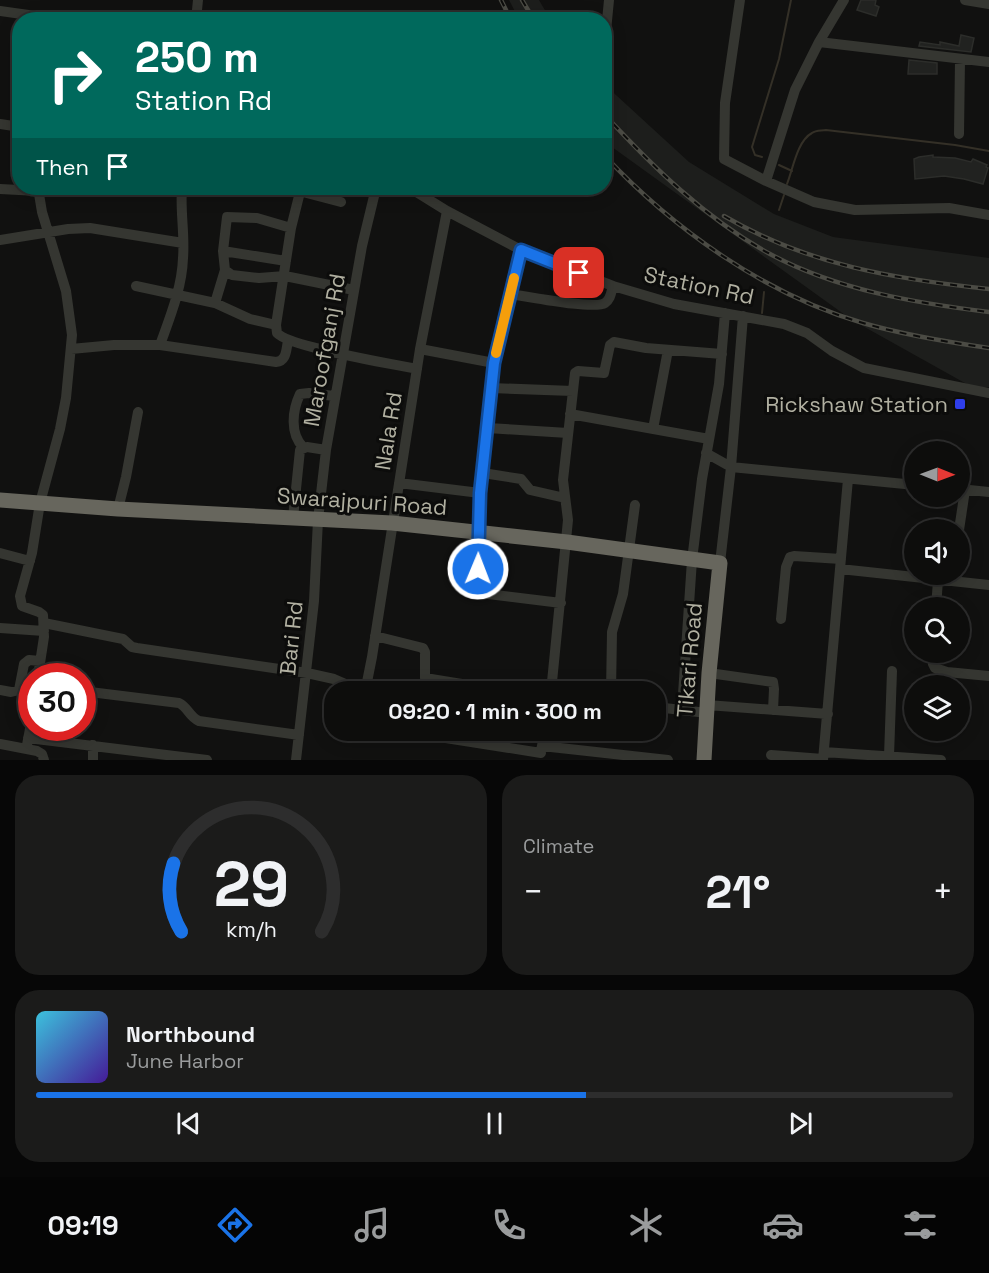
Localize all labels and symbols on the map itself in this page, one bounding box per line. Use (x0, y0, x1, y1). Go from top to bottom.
pin (553, 247, 604, 298)
street label: Station Rd (641, 260, 757, 310)
street label: Maroofganj Rd (297, 271, 351, 429)
street label: Nala Rd (368, 390, 408, 472)
place label: Rickshaw Station (765, 390, 948, 418)
marker: Rickshaw Station (953, 397, 967, 411)
north arrow (904, 441, 970, 507)
street label: Swarajpuri Road (276, 481, 448, 521)
position arrow (446, 537, 510, 601)
street label: Bari Rd (273, 599, 309, 677)
street label: Tikari Road (670, 601, 708, 719)
speed limit sign: 30 (18, 663, 96, 741)

